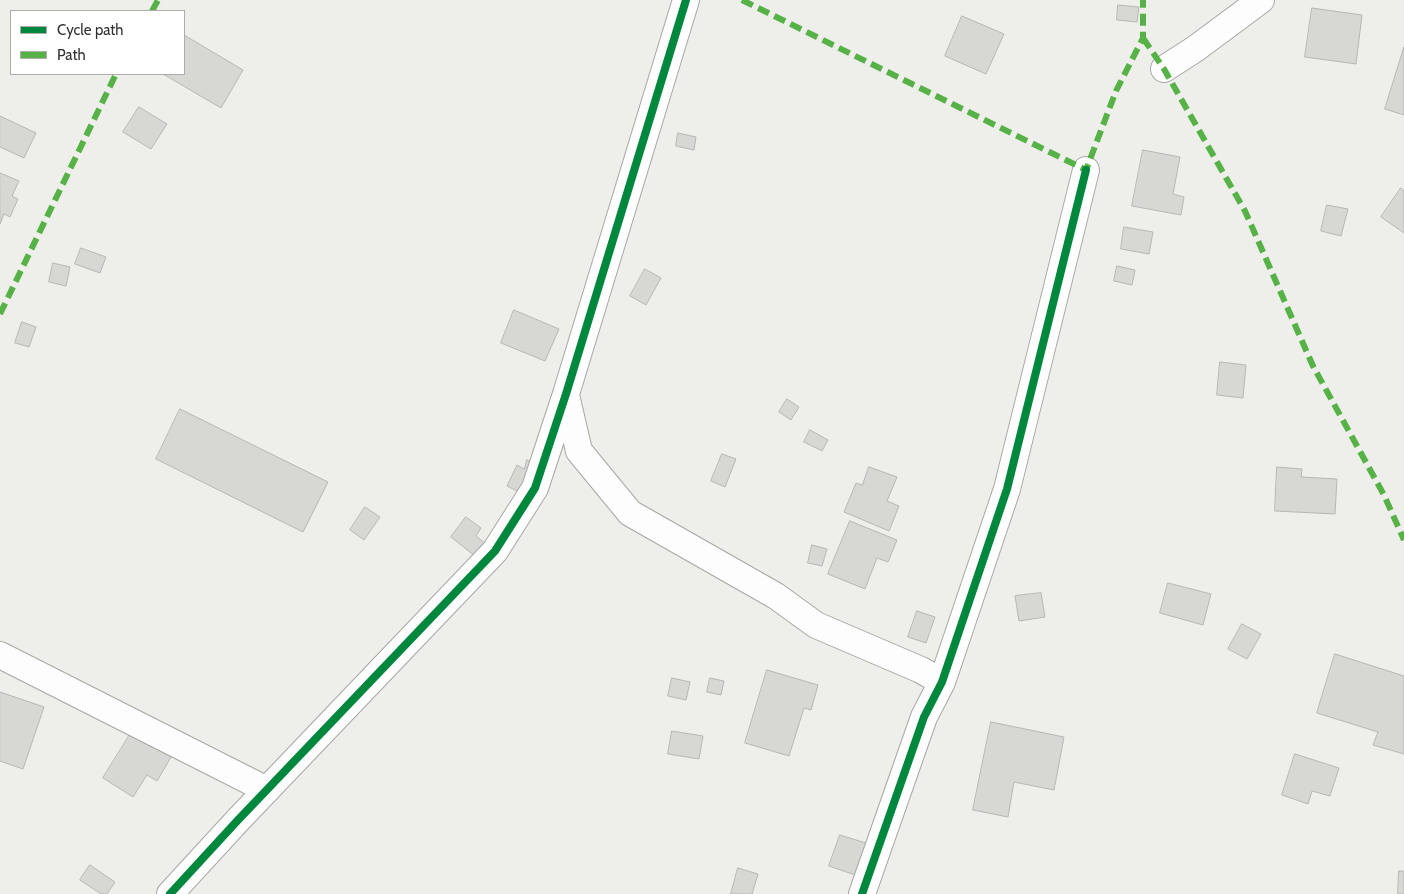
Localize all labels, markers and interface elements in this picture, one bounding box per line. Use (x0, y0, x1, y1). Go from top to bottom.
legend (10, 10, 185, 75)
text: Cycle path (57, 21, 123, 39)
text: Path (57, 46, 86, 64)

